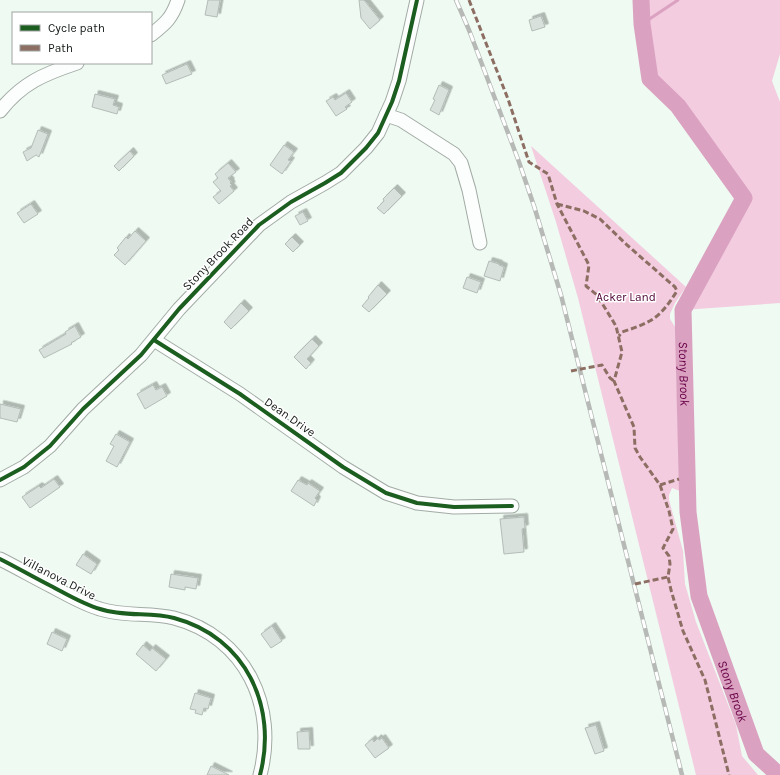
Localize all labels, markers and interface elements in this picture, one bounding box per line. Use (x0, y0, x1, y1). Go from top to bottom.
legend (12, 12, 152, 64)
text: Cycle path (48, 21, 105, 35)
text: Path (48, 41, 73, 55)
street label: Stony Brook Road (180, 215, 256, 293)
park label: Acker Land (596, 290, 656, 304)
water label: Stony Brook (676, 341, 692, 407)
street label: Dean Drive (262, 394, 318, 440)
street label: Villanova Drive (20, 553, 98, 603)
water label: Stony Brook (715, 658, 751, 724)

